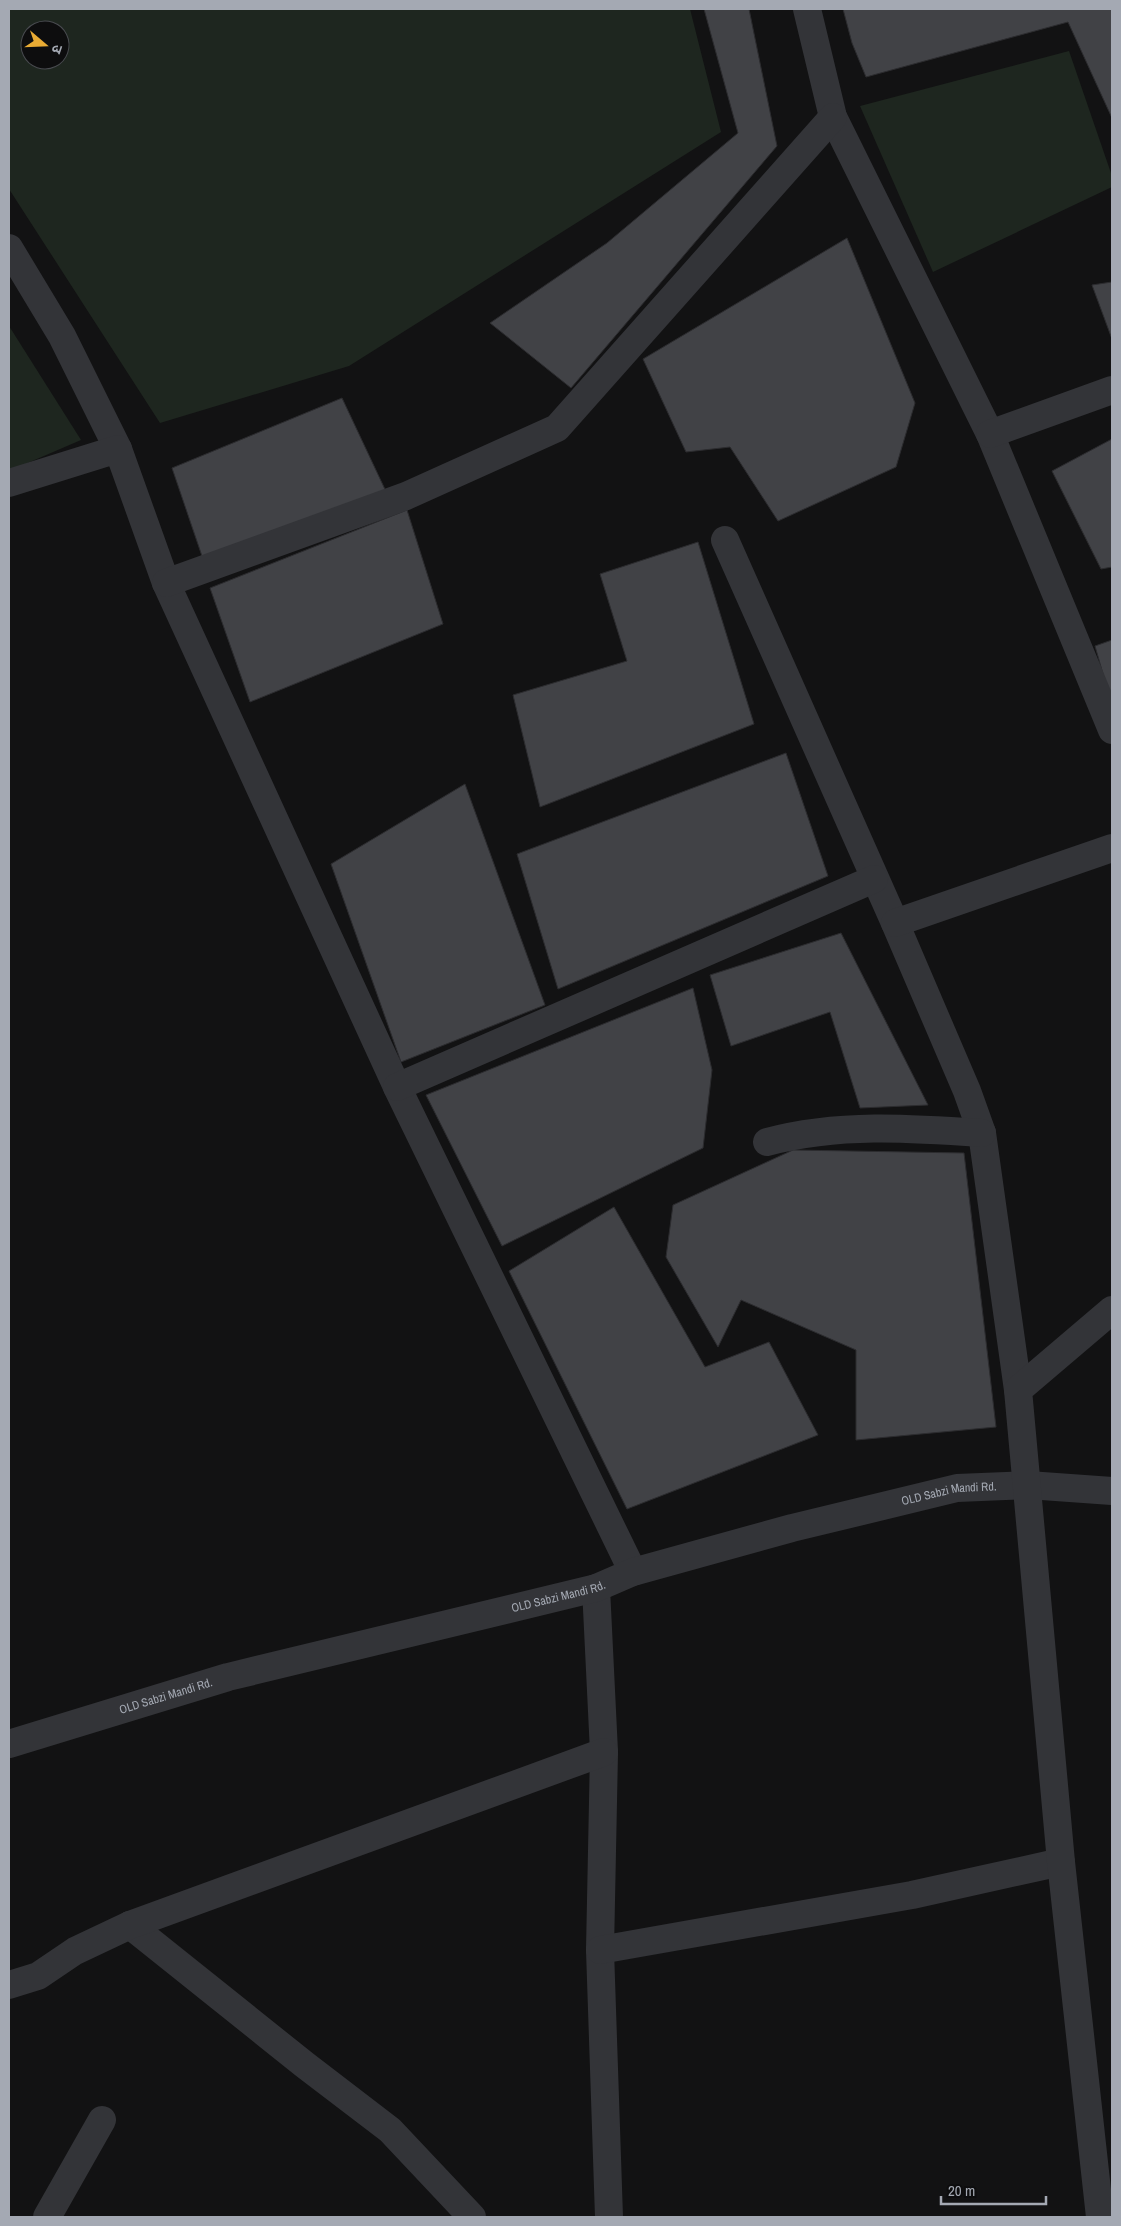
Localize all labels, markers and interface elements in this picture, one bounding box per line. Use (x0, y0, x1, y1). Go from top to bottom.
north arrow (20, 20, 70, 70)
text: उ (47, 42, 67, 57)
street label: OLD Sabzi Mandi Rd. (900, 1478, 997, 1509)
street label: OLD Sabzi Mandi Rd. (510, 1577, 608, 1616)
street label: OLD Sabzi Mandi Rd. (117, 1674, 214, 1718)
scale bar (941, 2174, 1046, 2206)
text: 20 m (948, 2180, 975, 2201)

